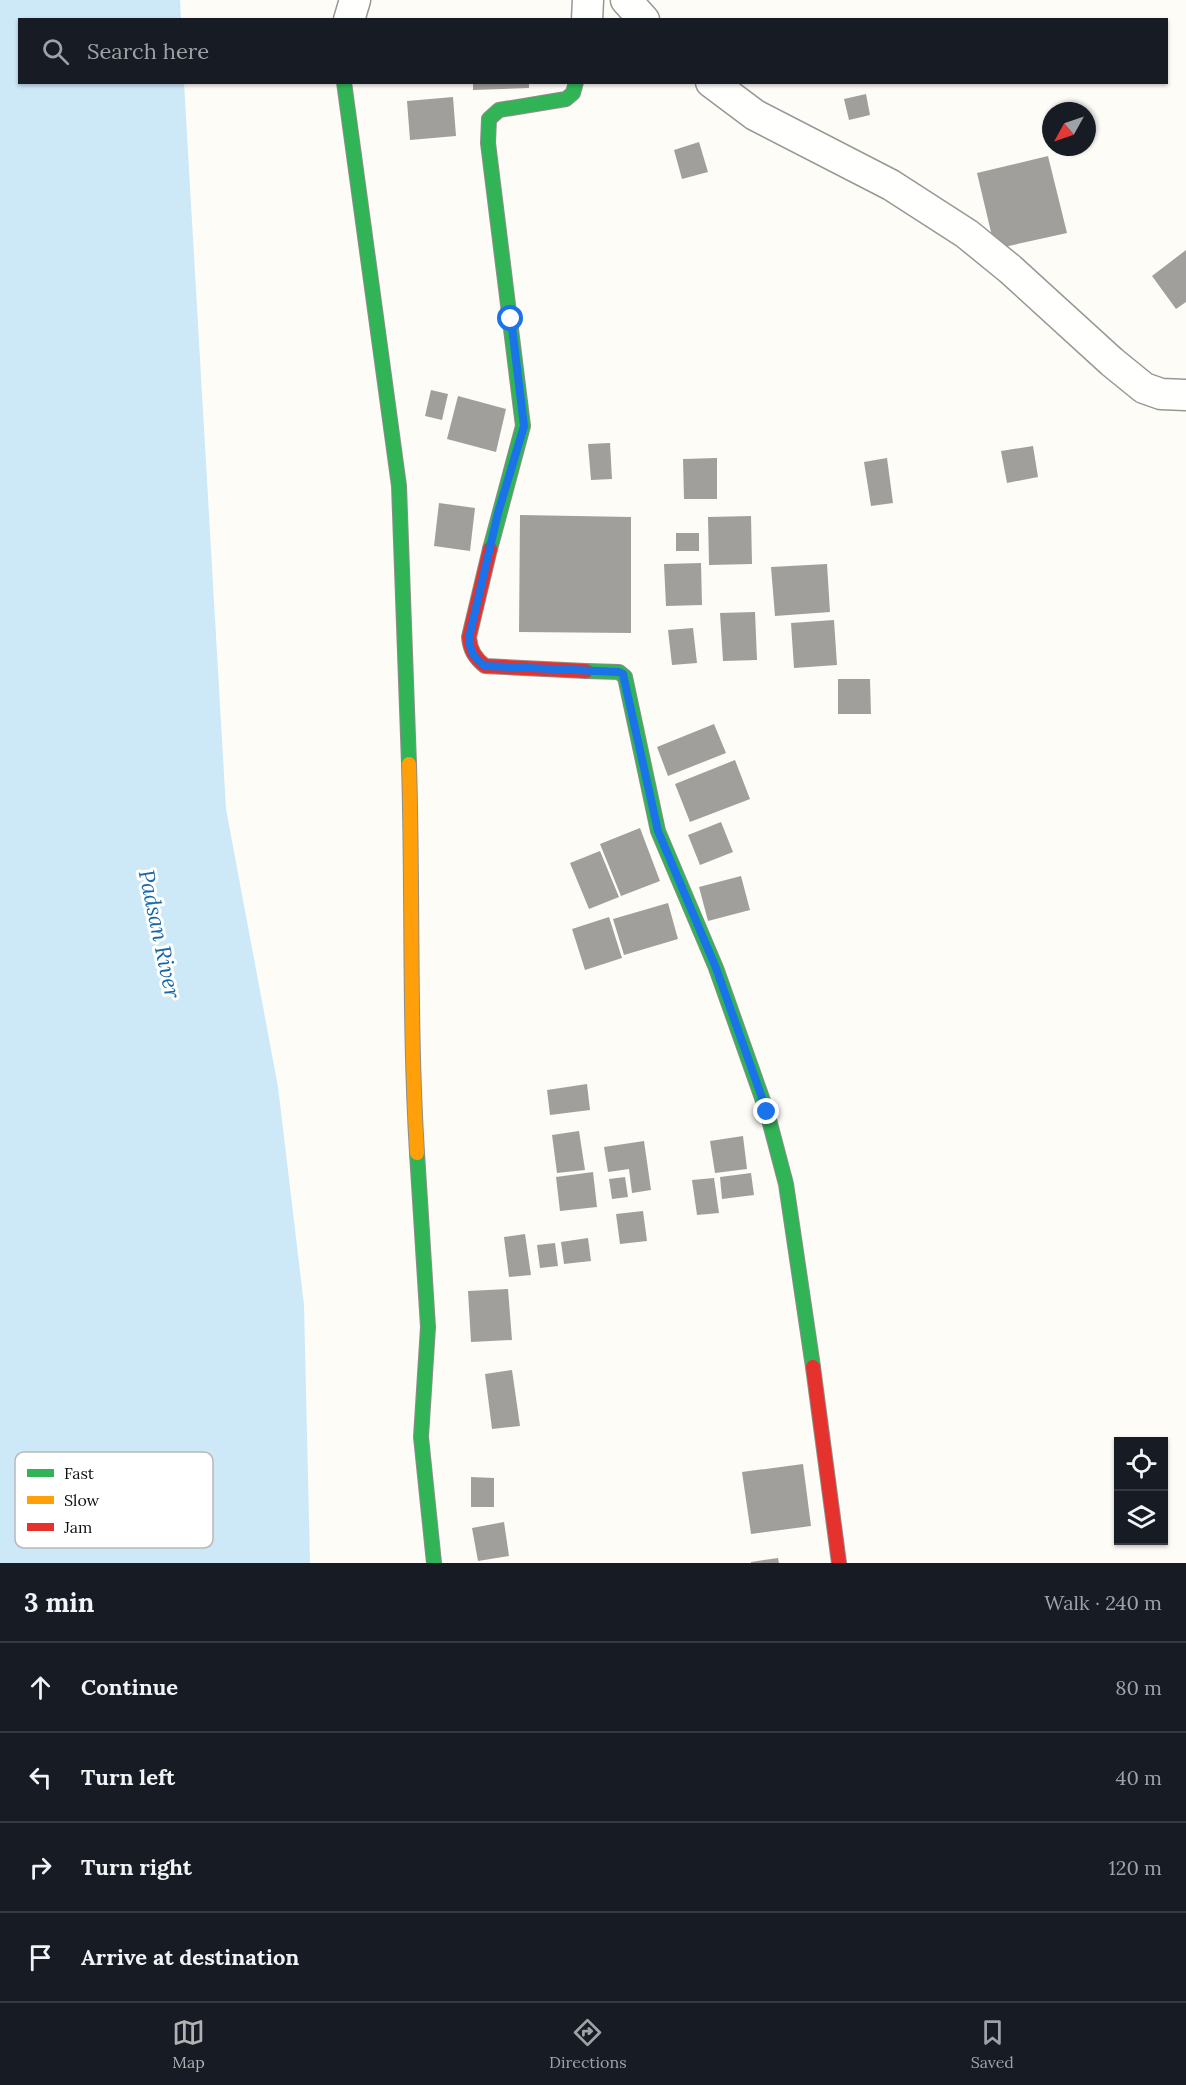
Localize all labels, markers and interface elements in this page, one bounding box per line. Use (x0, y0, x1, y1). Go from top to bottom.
search box (18, 18, 1168, 84)
icon: search (39, 35, 72, 68)
text: Search here (87, 37, 209, 65)
north arrow (1042, 102, 1096, 156)
route start (497, 305, 523, 331)
water label: Padsan River (133, 867, 187, 1002)
route end (753, 1098, 779, 1124)
map controls (1114, 1437, 1168, 1545)
button: locate (1114, 1437, 1168, 1491)
legend (15, 1452, 213, 1548)
text: Fast (64, 1463, 95, 1483)
text: Slow (64, 1490, 100, 1510)
button: layers (1114, 1491, 1168, 1545)
text: Jam (63, 1517, 92, 1537)
text: 3 min (24, 1586, 94, 1619)
text: Walk · 240 m (1044, 1590, 1162, 1615)
icon: ahead (24, 1671, 57, 1704)
text: Continue (81, 1673, 178, 1701)
text: 80 m (1115, 1675, 1162, 1700)
icon: left (24, 1761, 57, 1794)
text: Turn left (81, 1763, 175, 1791)
text: 40 m (1116, 1765, 1162, 1790)
icon: right (24, 1851, 57, 1884)
text: Turn right (81, 1853, 192, 1881)
text: 120 m (1108, 1855, 1162, 1880)
icon: arrive (24, 1941, 57, 1974)
text: Arrive at destination (81, 1943, 299, 1971)
tab: Map (172, 2016, 205, 2072)
tab: Directions (549, 2016, 627, 2072)
tab: Saved (971, 2016, 1014, 2072)

